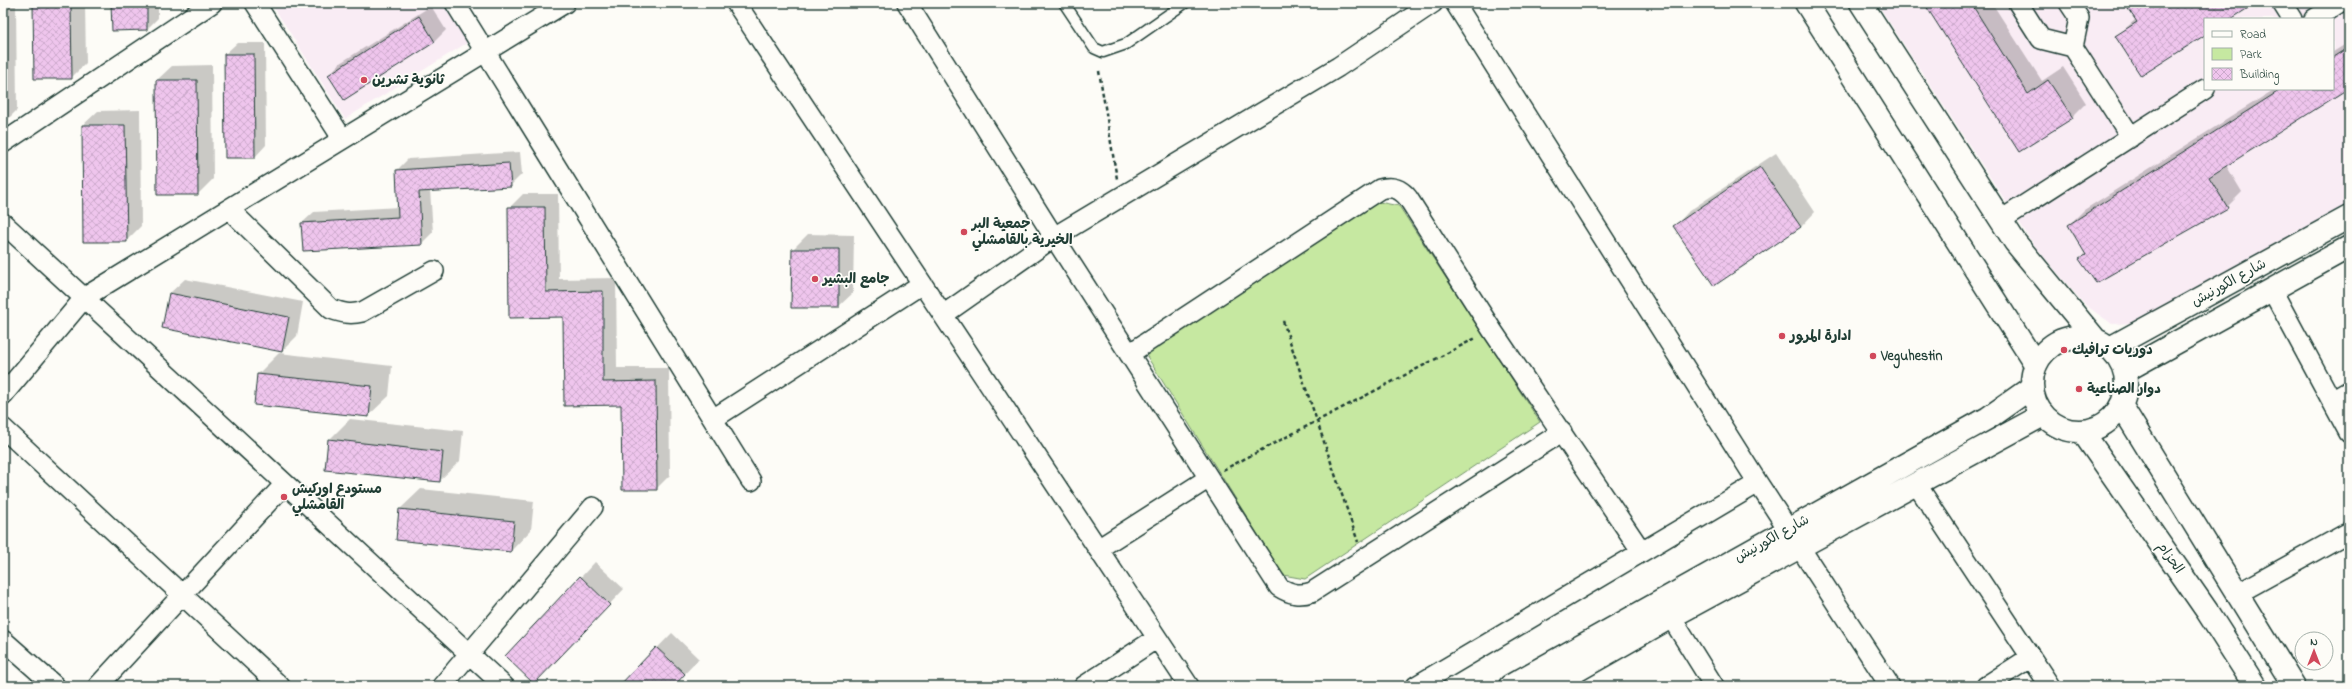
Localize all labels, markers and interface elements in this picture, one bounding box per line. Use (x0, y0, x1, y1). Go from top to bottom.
legend (2204, 18, 2334, 90)
text: Road (2240, 26, 2266, 44)
text: Park (2240, 46, 2262, 64)
text: Building (2239, 66, 2279, 85)
place label: ثانوية تشرين (372, 70, 445, 91)
marker: ثانوية تشرين (359, 75, 369, 85)
place label: جمعية البر الخيرية بالقامشلي (970, 214, 1073, 252)
marker: جمعية البر الخيرية بالقامشلي (959, 227, 969, 237)
street label: شارع الكورنيش (2188, 254, 2270, 312)
place label: جامع البشير (821, 269, 890, 290)
marker: جامع البشير (810, 274, 820, 284)
place label: ادارة المرور (1788, 326, 1852, 347)
marker: ادارة المرور (1777, 331, 1787, 341)
place label: دوريات ترافيك (2072, 340, 2153, 361)
marker: دوريات ترافيك (2059, 345, 2069, 355)
place label: Veguhestin (1880, 346, 1942, 369)
marker: Veguhestin (1868, 351, 1878, 361)
place label: دوار الصناعية (2087, 379, 2161, 400)
marker: دوار الصناعية (2074, 384, 2084, 394)
place label: مستودع اوركيش القامشلي (292, 479, 382, 517)
marker: مستودع اوركيش القامشلي (279, 492, 289, 502)
street label: شارع الكورنيش (1731, 510, 1813, 568)
street label: الحزام (2151, 538, 2189, 578)
north arrow (2294, 631, 2334, 671)
text: N (2310, 634, 2318, 650)

